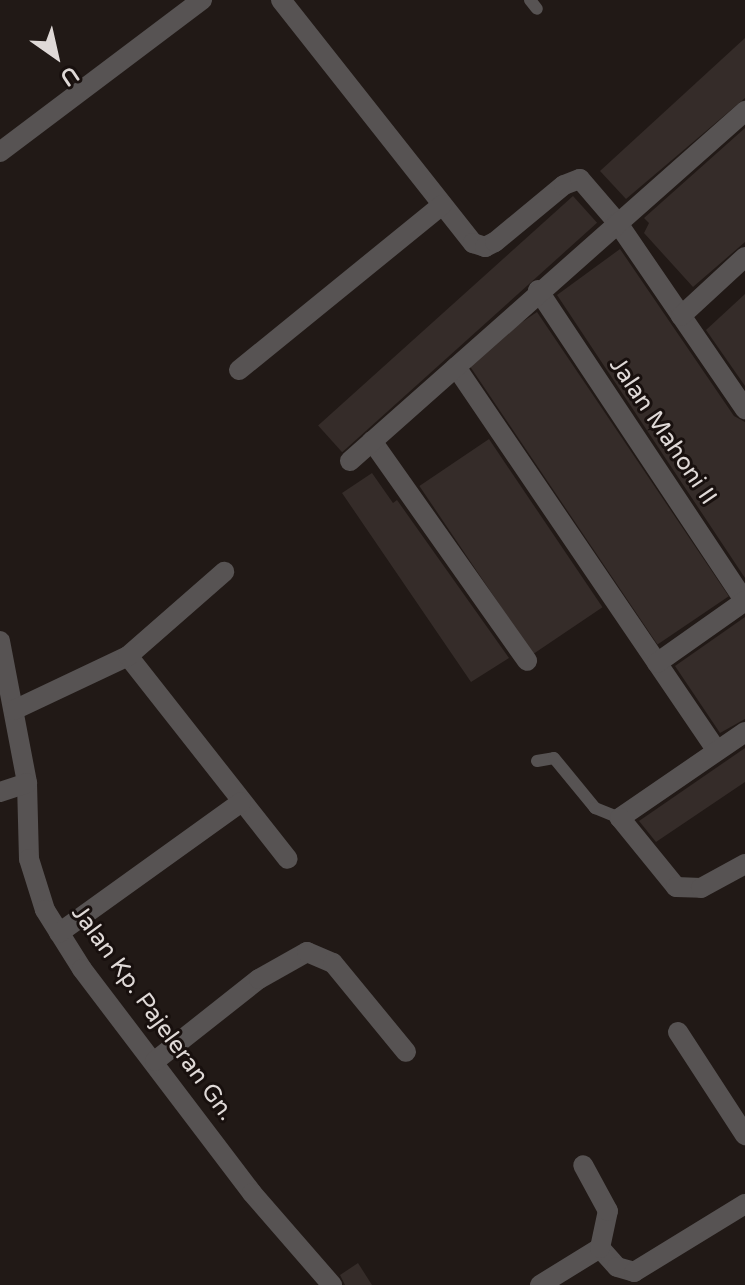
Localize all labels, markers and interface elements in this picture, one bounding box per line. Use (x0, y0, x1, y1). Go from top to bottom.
north arrow (16, 16, 96, 96)
text: U (55, 60, 84, 91)
street label: Jalan Mahoni II (603, 352, 723, 510)
street label: Jalan Kp. Pajeleran Gn. (65, 900, 241, 1126)

